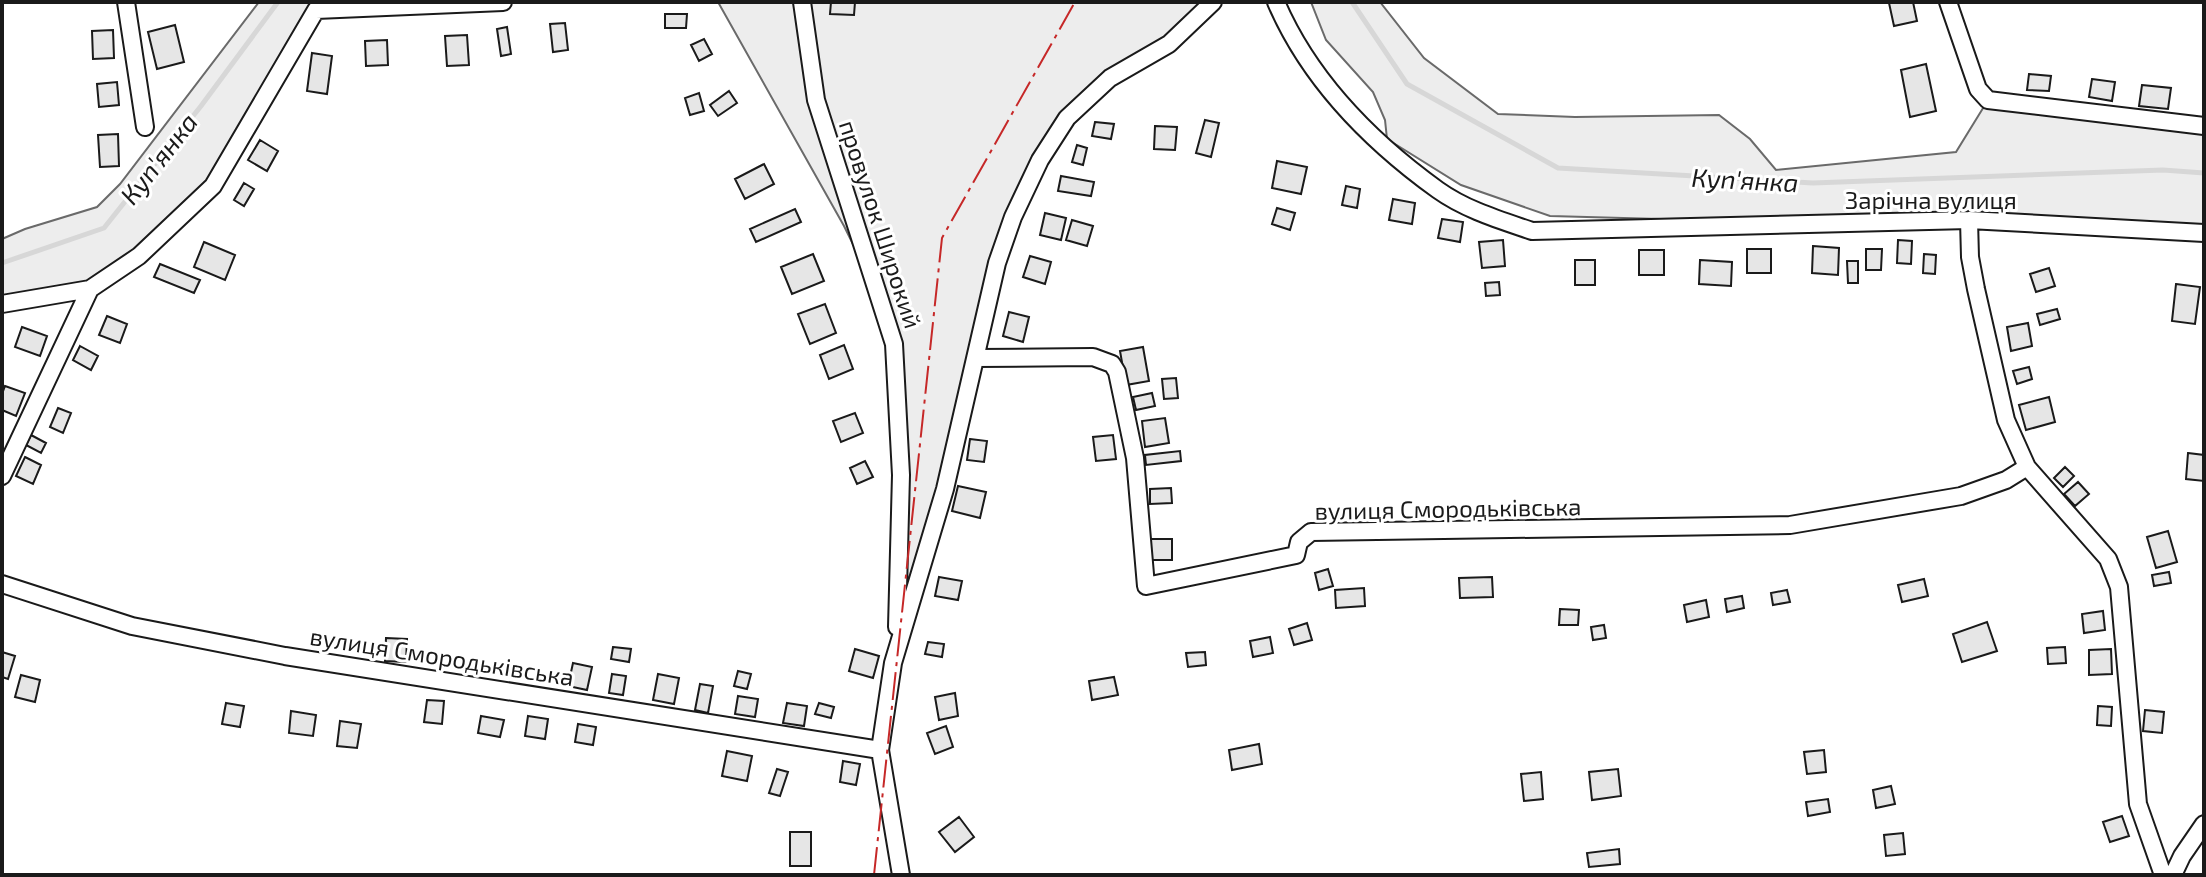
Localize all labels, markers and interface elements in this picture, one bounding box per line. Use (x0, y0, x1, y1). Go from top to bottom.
water label: Куп'янка (113, 106, 203, 210)
street label: провулок Широкий (833, 116, 928, 332)
water label: Куп'янка (1691, 161, 1799, 197)
street label: Зарічна вулиця (1845, 185, 2017, 215)
street label: вулиця Смородьківська (1314, 491, 1582, 526)
street label: вулиця Смородьківська (308, 621, 576, 692)

